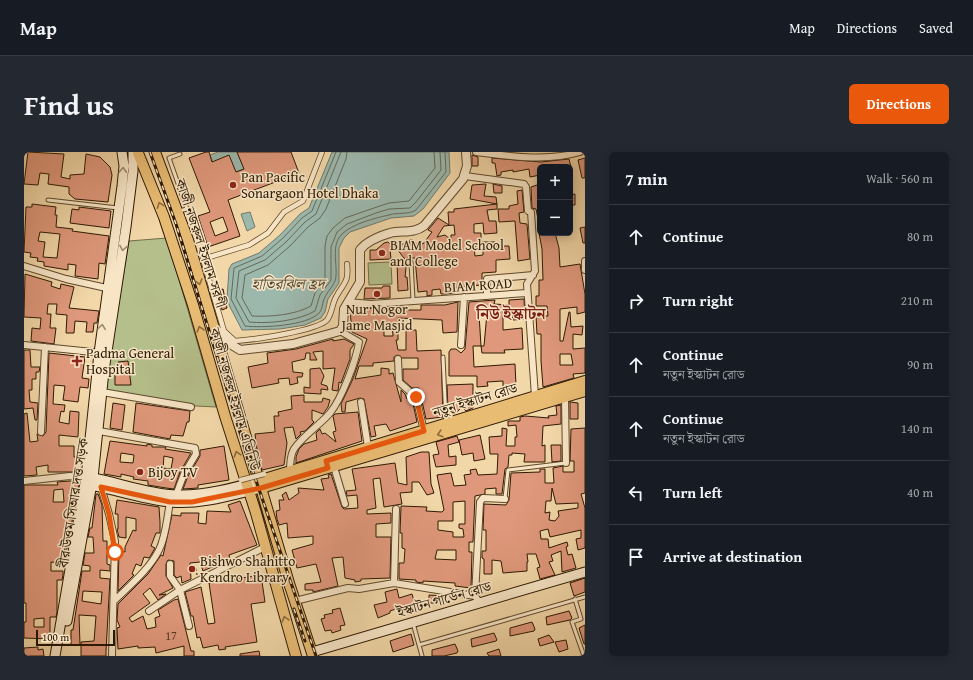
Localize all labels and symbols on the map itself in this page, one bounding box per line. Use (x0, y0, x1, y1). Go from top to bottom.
one-way arrow (119, 167, 128, 173)
place label: Pan Pacific Sonargaon Hotel Dhaka (241, 167, 379, 203)
street label: কাজী নজরুল ইসলাম সরণী (170, 175, 231, 310)
marker: Pan Pacific Sonargaon Hotel Dhaka (228, 180, 238, 190)
one-way arrow (156, 202, 164, 209)
place label: BIAM Model School and College (390, 235, 504, 271)
one-way arrow (119, 245, 128, 251)
marker: BIAM Model School and College (377, 248, 387, 258)
water label: হাতিরঝিল হ্রদ (252, 273, 328, 294)
street label: BIAM ROAD (443, 273, 513, 297)
one-way arrow (194, 278, 203, 285)
marker: Nur Nogor Jame Masjid (372, 289, 382, 299)
place label: Nur Nogor Jame Masjid (340, 299, 413, 335)
district label: নিউ ইস্কাটন (475, 301, 547, 325)
one-way arrow (98, 324, 107, 330)
street label: কাজী নজরুল ইসলাম এভিনিউ (205, 324, 265, 474)
one-way arrow (196, 326, 205, 333)
place label: Padma General Hospital (86, 343, 174, 379)
marker: Padma General Hospital (71, 355, 83, 367)
street label: নতুন ইস্কাটন রোড (429, 377, 521, 423)
route end (407, 388, 425, 406)
one-way arrow (437, 429, 444, 438)
street label: বীর উত্তম সিআর দত্ত সড়ক (53, 436, 93, 570)
one-way arrow (233, 450, 242, 457)
place label: Bijoy TV (148, 462, 198, 482)
marker: Bijoy TV (135, 467, 145, 477)
route start (106, 543, 124, 561)
place label: Bishwo Shahitto Kendro Library (200, 551, 295, 587)
marker: Bishwo Shahitto Kendro Library (187, 564, 197, 574)
street label: ইস্কাটন গার্ডেন রোড (394, 576, 495, 622)
one-way arrow (281, 616, 289, 622)
house number: 17 (165, 627, 177, 644)
scale bar (36, 628, 115, 647)

